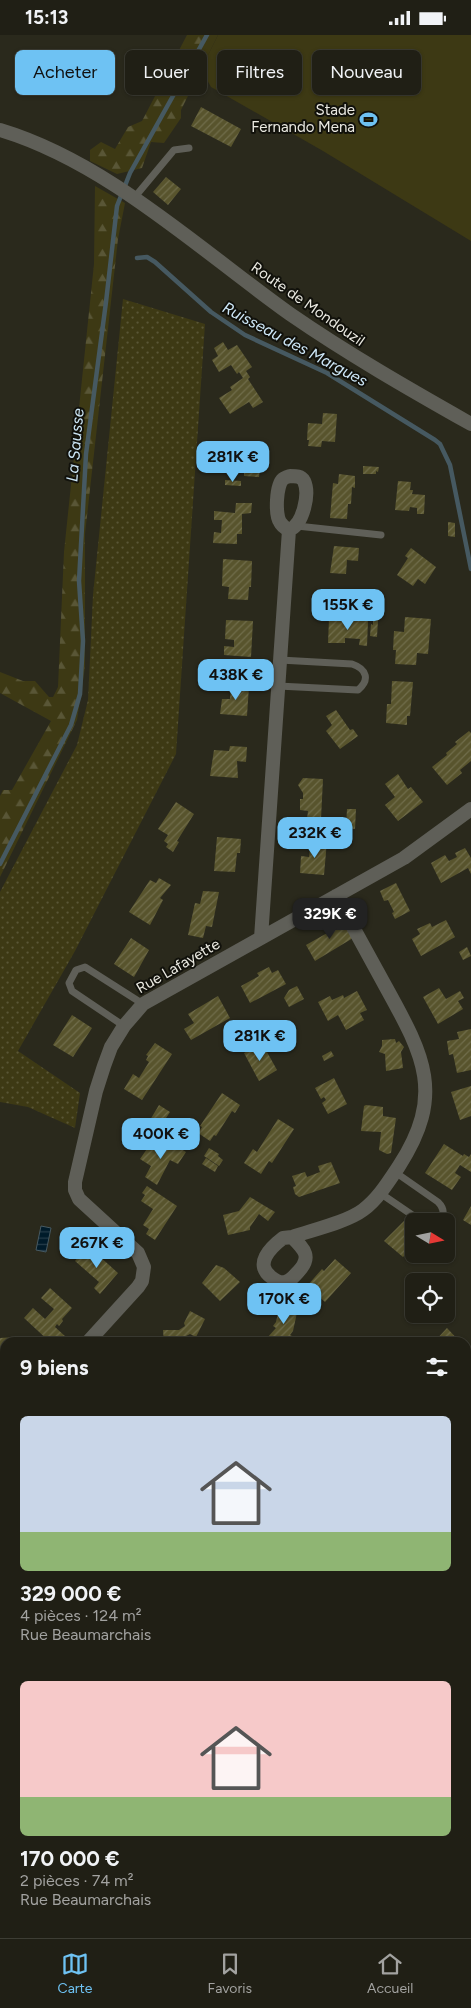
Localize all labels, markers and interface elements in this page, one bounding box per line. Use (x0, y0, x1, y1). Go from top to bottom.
text: 15:13 (25, 6, 68, 29)
chip: Acheter (15, 50, 115, 95)
chip: Louer (125, 50, 207, 95)
chip: Filtres (217, 50, 302, 95)
chip: Nouveau (312, 50, 421, 95)
place label: Stade Fernando Mena (251, 101, 355, 136)
sports icon: Stade Fernando Mena (359, 109, 379, 129)
street label: Route de Mondouzil (248, 258, 368, 350)
water label: Ruisseau des Margues (219, 298, 371, 390)
water label: La Sausse (62, 407, 88, 482)
pin: 281K € (192, 441, 274, 483)
text: 281K € (207, 447, 259, 466)
pin: 155K € (307, 589, 389, 631)
text: 155K € (323, 595, 373, 614)
pin: 438K € (195, 659, 277, 701)
text: 438K € (209, 665, 263, 684)
pin: 232K € (274, 817, 356, 859)
text: 232K € (288, 823, 342, 842)
pin: 329K € (289, 897, 371, 940)
text: 329K € (303, 904, 357, 923)
street label: Rue Lafayette (133, 935, 223, 997)
pin: 281K € (219, 1019, 301, 1062)
text: 281K € (234, 1026, 286, 1045)
pin: 400K € (120, 1117, 202, 1160)
text: 400K € (133, 1124, 189, 1143)
north arrow (405, 1213, 455, 1263)
map controls (405, 1213, 455, 1323)
pin: 267K € (56, 1227, 138, 1269)
text: 267K € (70, 1233, 124, 1252)
button: locate (405, 1273, 455, 1323)
pin: 170K € (243, 1283, 325, 1325)
text: 170K € (258, 1289, 310, 1308)
icon: filters (423, 1353, 451, 1381)
text: 9 biens (20, 1355, 89, 1380)
icon: home (191, 1448, 281, 1538)
text: 329 000 € (20, 1581, 121, 1606)
text: 4 pièces · 124 m² (20, 1606, 141, 1625)
text: Rue Beaumarchais (20, 1625, 151, 1644)
icon: home (191, 1713, 281, 1803)
text: 170 000 € (20, 1846, 120, 1871)
text: 2 pièces · 74 m² (20, 1871, 134, 1890)
text: Rue Beaumarchais (20, 1890, 151, 1909)
tab: Carte (58, 1950, 92, 1997)
tab: Favoris (208, 1950, 252, 1997)
tab: Accueil (367, 1950, 413, 1997)

